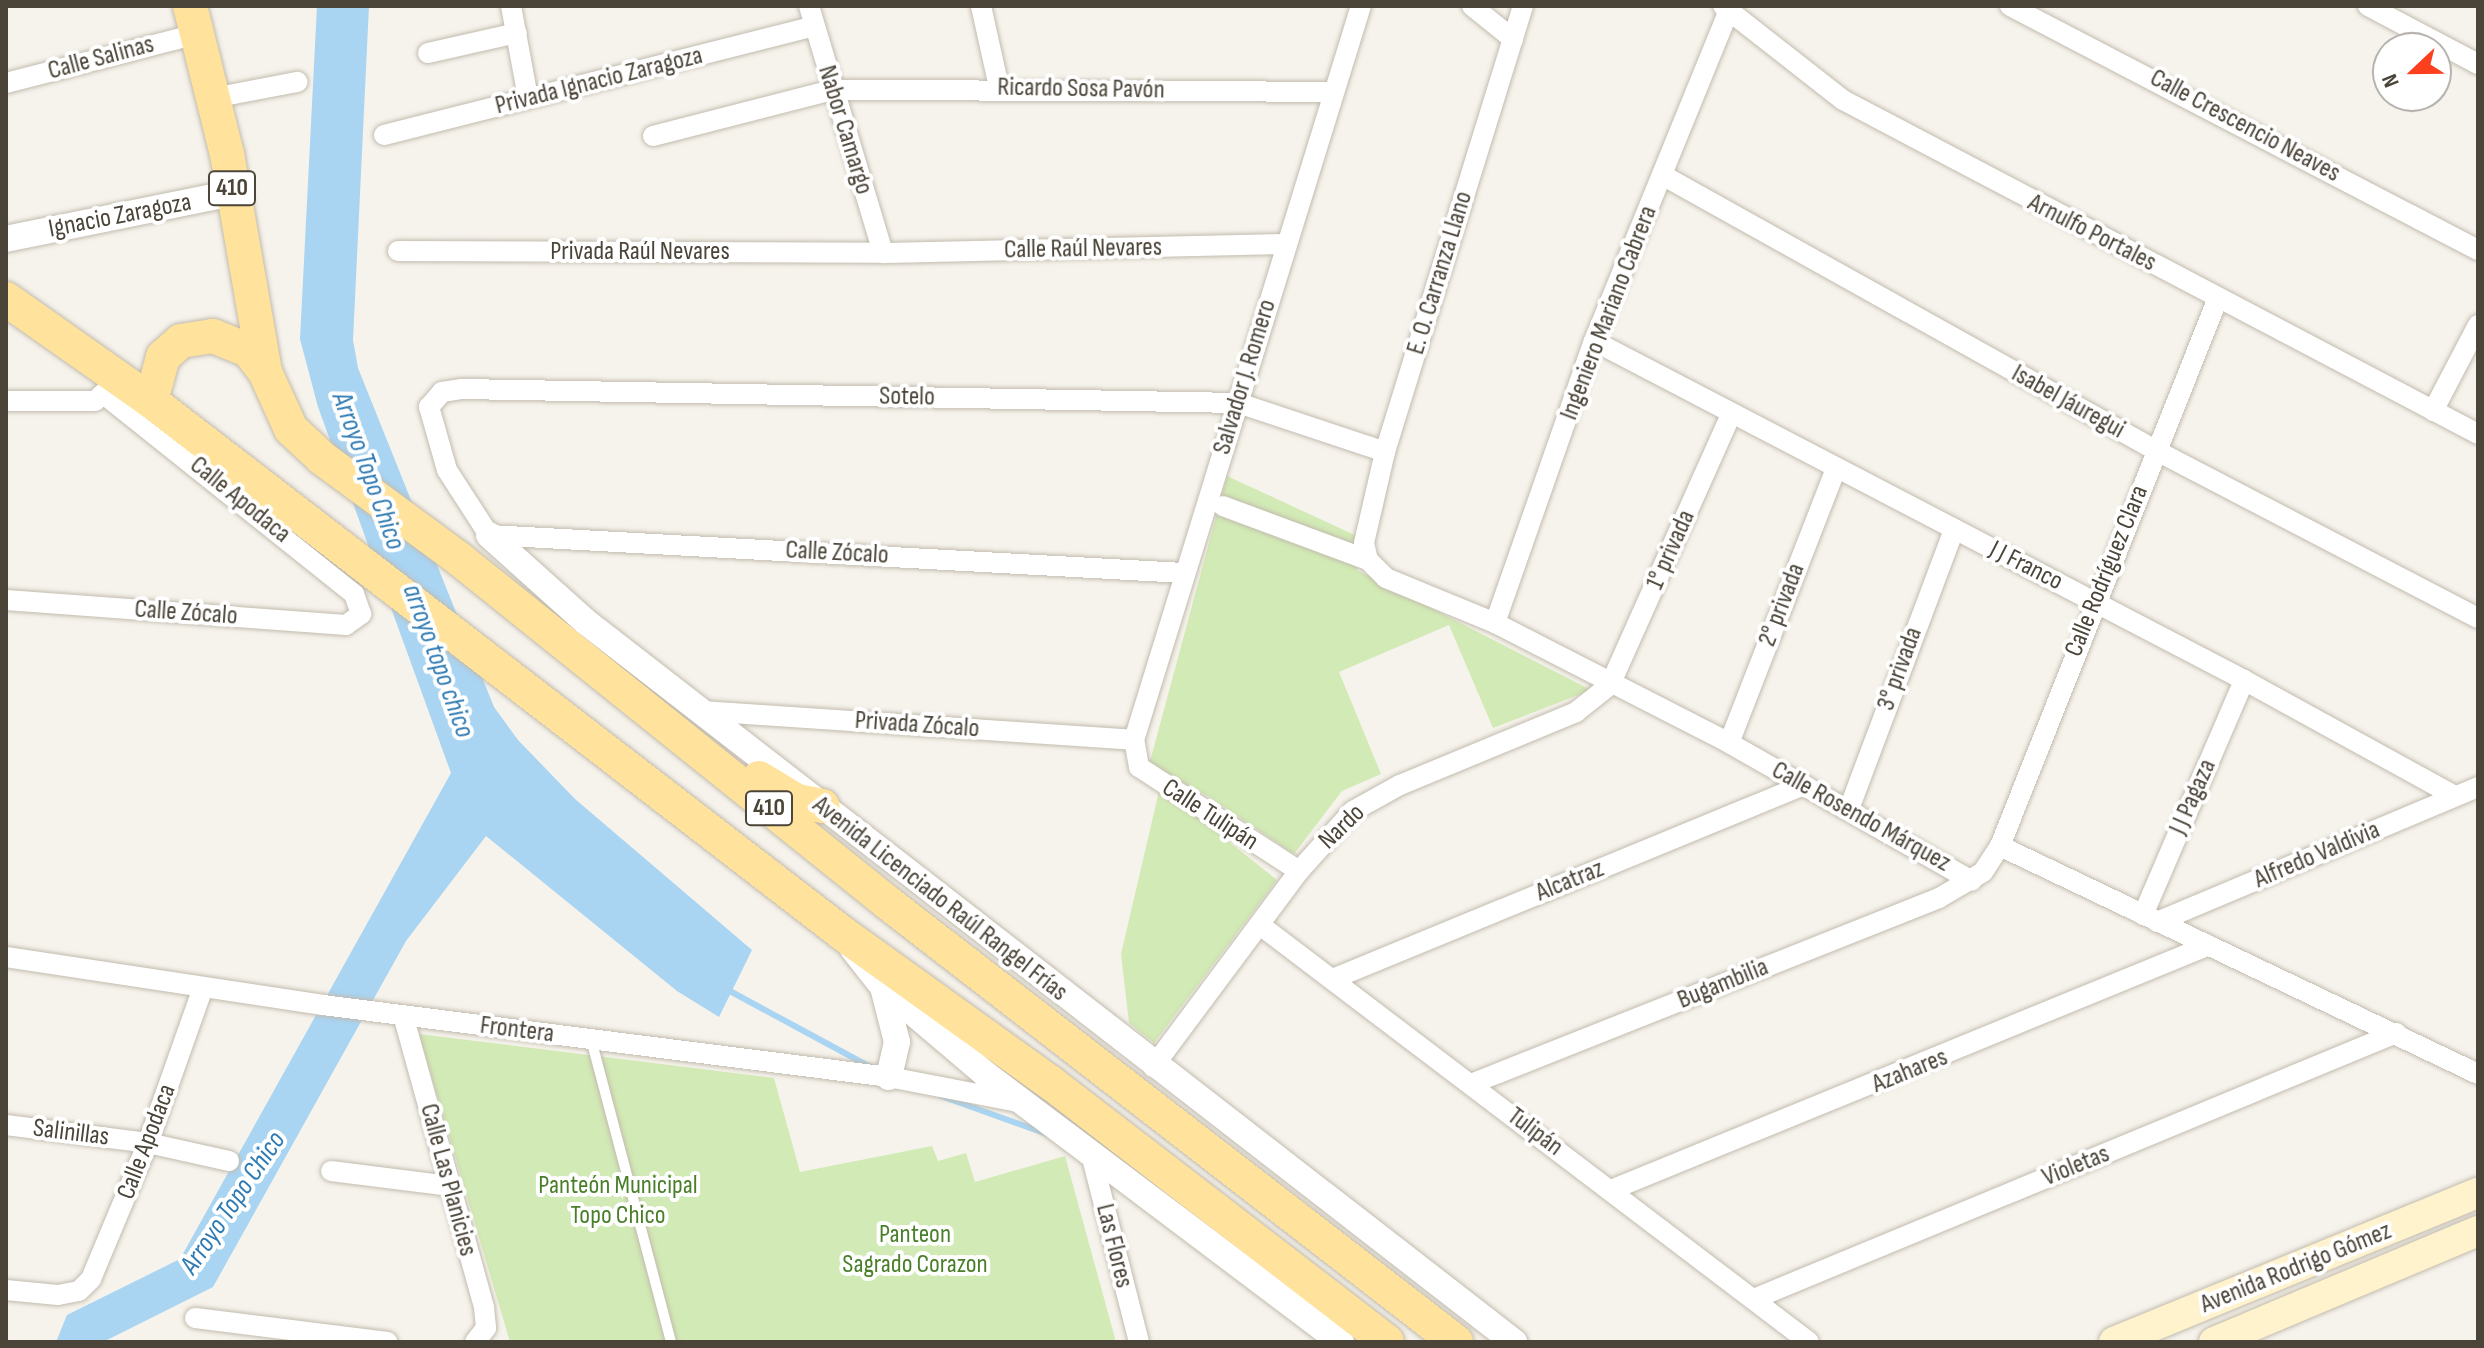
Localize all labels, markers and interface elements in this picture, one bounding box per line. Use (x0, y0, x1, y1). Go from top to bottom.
street label: Calle Salinas (45, 29, 157, 87)
north arrow (2372, 32, 2452, 112)
street label: Privada Ignacio Zaragoza (492, 40, 706, 122)
street label: Nabor Camargo (811, 62, 879, 198)
street label: Calle Crescencio Neaves (2145, 63, 2345, 189)
text: N (2376, 70, 2406, 91)
street label: Ricardo Sosa Pavón (997, 72, 1165, 106)
road number: 410 (206, 168, 258, 208)
street label: Ignacio Zaragoza (46, 187, 194, 245)
street label: Arnulfo Portales (2023, 187, 2161, 279)
street label: E. O. Carranza Llano (1400, 188, 1480, 358)
street label: Ingeniero Mariano Cabrera (1554, 202, 1664, 424)
street label: Calle Raúl Nevares (1004, 232, 1162, 266)
street label: Privada Raúl Nevares (550, 236, 730, 268)
street label: Salvador J. Romero (1207, 296, 1283, 458)
street label: Isabel Jáuregui (2006, 358, 2130, 446)
street label: Sotelo (879, 381, 935, 413)
water label: Arroyo Topo Chico (324, 388, 412, 554)
street label: Calle Apodaca (183, 450, 297, 550)
street label: Calle Rodríguez Clara (2058, 481, 2156, 661)
street label: 1° privada (1640, 506, 1702, 594)
street label: J J Franco (1984, 534, 2068, 598)
street label: Calle Zócalo (785, 535, 889, 571)
street label: 2° privada (1752, 559, 1812, 651)
water label: arroyo topo chico (395, 580, 481, 742)
street label: Calle Zócalo (133, 594, 239, 632)
street label: 3° privada (1871, 623, 1929, 715)
street label: Privada Zócalo (854, 705, 980, 745)
street label: Calle Rosendo Márquez (1766, 755, 1956, 879)
street label: J J Pagaza (2163, 755, 2223, 839)
street label: Calle Tulipán (1156, 772, 1264, 858)
road number: 410 (743, 788, 795, 828)
street label: Avenida Licenciado Raúl Rangel Frías (806, 790, 1074, 1008)
street label: Nardo (1312, 798, 1372, 856)
street label: Alfredo Valdivia (2250, 815, 2384, 895)
street label: Alcatraz (1531, 853, 1609, 909)
street label: Bugambilia (1673, 952, 1773, 1016)
street label: Frontera (478, 1010, 556, 1050)
street label: Azahares (1868, 1042, 1952, 1100)
street label: Calle Apodaca (111, 1080, 183, 1204)
street label: Calle Las Planicies (413, 1100, 483, 1260)
street label: Tulipán (1501, 1101, 1569, 1163)
street label: Salinillas (31, 1113, 111, 1153)
water label: Arroyo Topo Chico (173, 1125, 293, 1281)
street label: Violetas (2038, 1138, 2114, 1194)
park label: Panteón Municipal Topo Chico (538, 1170, 698, 1232)
street label: Las Flores (1089, 1201, 1139, 1291)
street label: Avenida Rodrigo Gómez (2196, 1215, 2396, 1321)
park label: Panteon Sagrado Corazon (842, 1219, 988, 1280)

